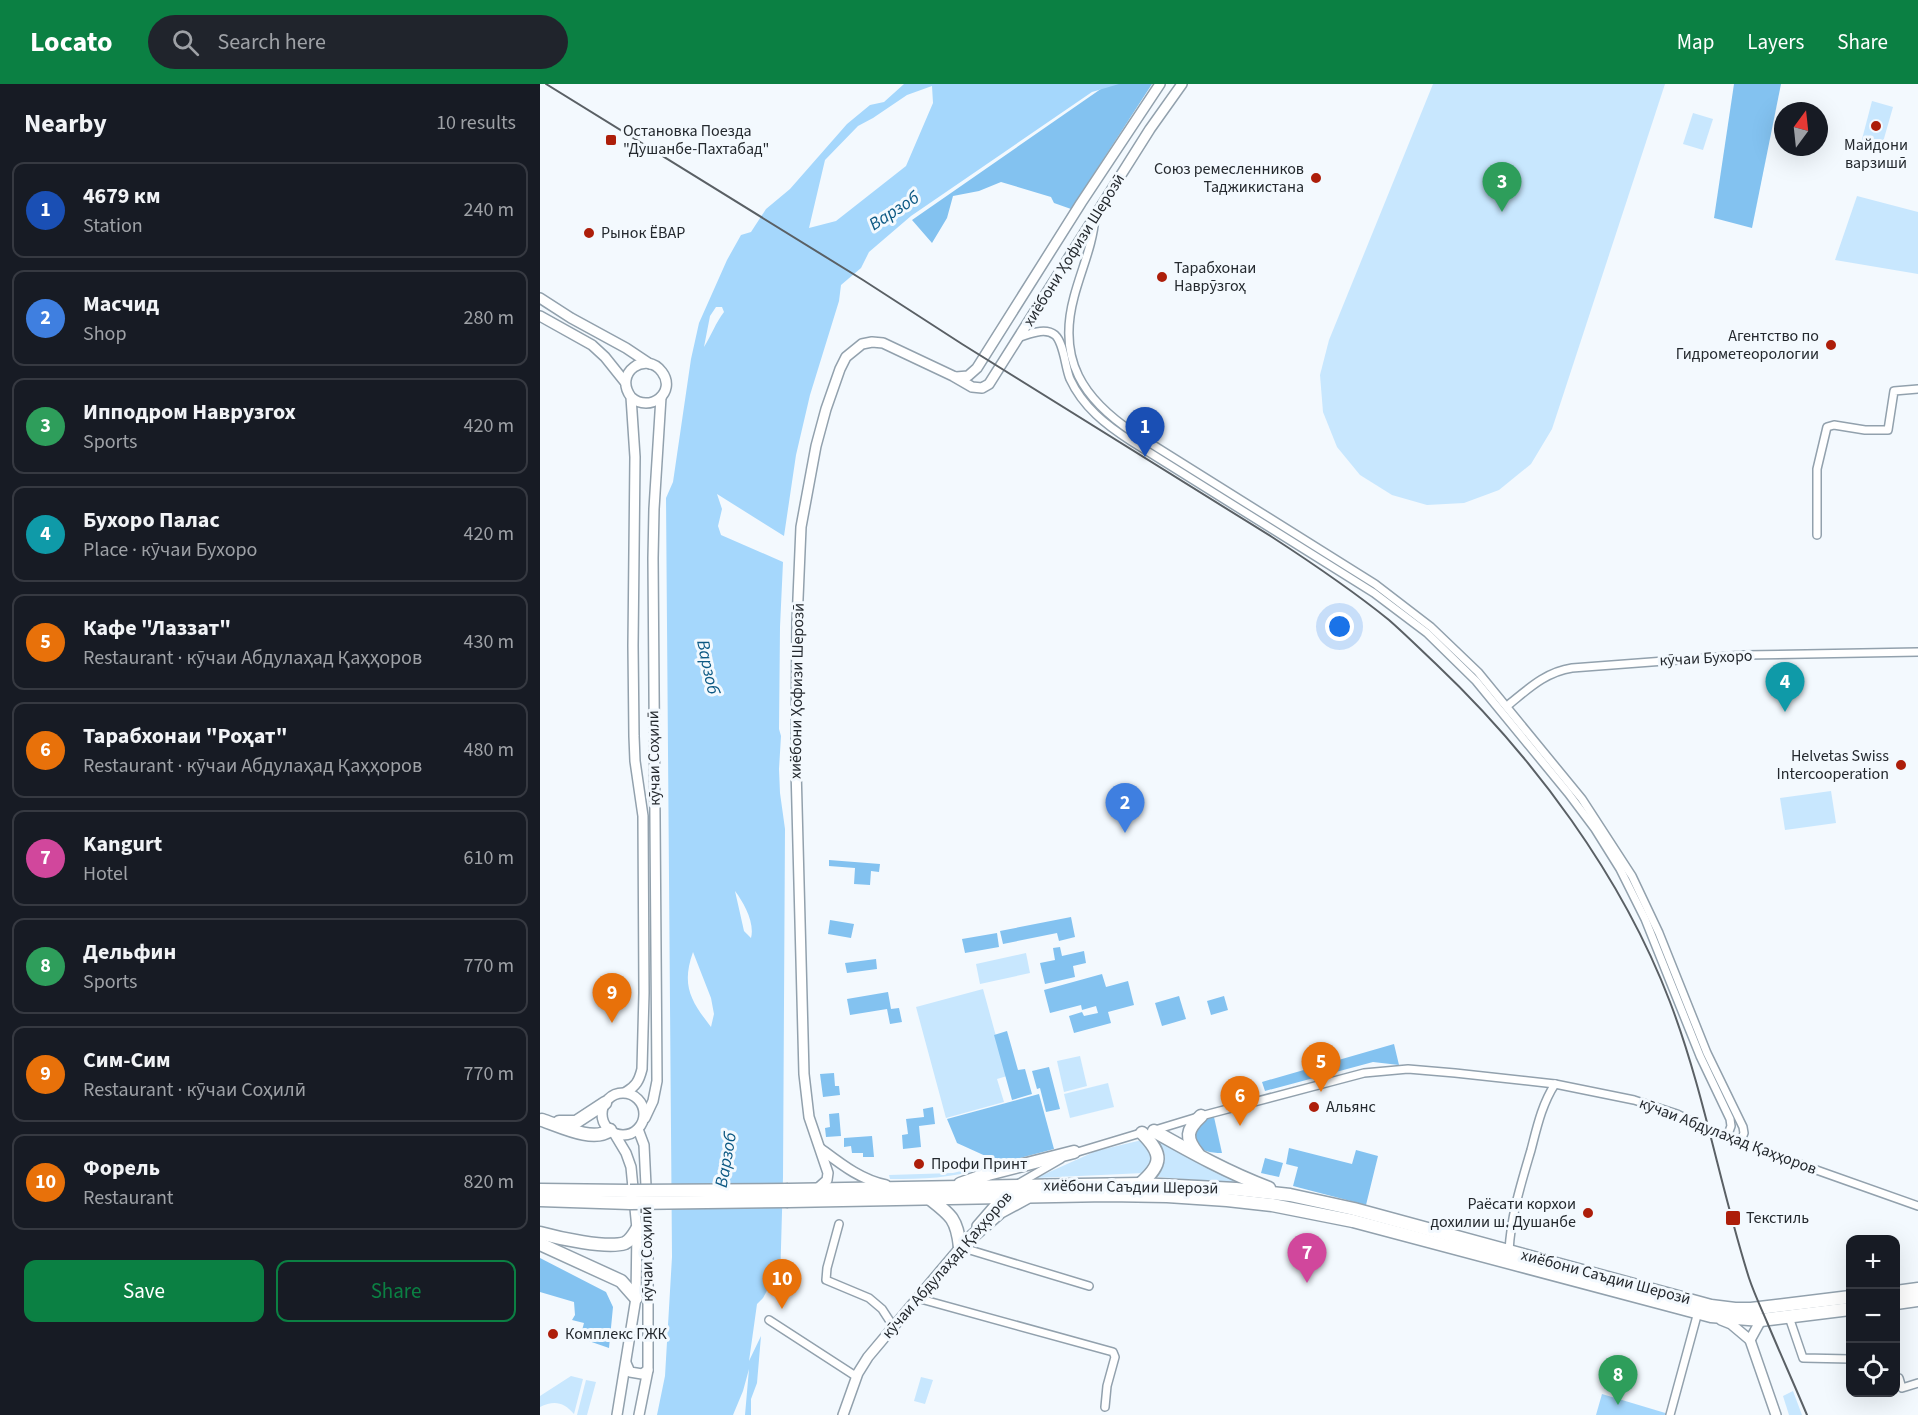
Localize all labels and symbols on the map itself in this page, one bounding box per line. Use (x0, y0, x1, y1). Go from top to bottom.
north arrow (1774, 102, 1828, 156)
marker: Майдони варзишӣ (1869, 119, 1883, 133)
place label: Остановка Поезда "Душанбе-Пахтабад" (623, 120, 769, 160)
marker: Остановка Поезда "Душанбе-Пахтабад" (604, 133, 618, 147)
place label: Майдони варзишӣ (1844, 134, 1908, 174)
place label: Союз ремесленников Таджикистана (1154, 158, 1304, 198)
pin: 3 (1482, 162, 1522, 212)
street label: хиёбони Ҳофизи Шерозӣ (1018, 169, 1130, 331)
marker: Союз ремесленников Таджикистана (1309, 171, 1323, 185)
water label: Варзоб (864, 185, 925, 237)
place label: Рынок ЁВАР (601, 222, 685, 244)
marker: Рынок ЁВАР (582, 226, 596, 240)
place label: Тарабхонаи Наврӯзгоҳ (1174, 257, 1256, 297)
marker: Тарабхонаи Наврӯзгоҳ (1155, 270, 1169, 284)
place label: Агентство по Гидрометеорологии (1676, 325, 1819, 365)
marker: Агентство по Гидрометеорологии (1824, 338, 1838, 352)
pin: 1 (1126, 408, 1164, 457)
street label: хиёбони Ҳофизи Шерозӣ (784, 603, 810, 779)
your location (1325, 612, 1354, 641)
water label: Варзоб (690, 637, 726, 697)
street label: кӯчаи Бухоро (1659, 645, 1753, 671)
pin: 4 (1766, 662, 1804, 712)
street label: кӯчаи Соҳилӣ (642, 710, 666, 806)
place label: Helvetas Swiss Intercooperation (1777, 745, 1889, 785)
marker: Helvetas Swiss Intercooperation (1894, 758, 1908, 772)
pin: 2 (1106, 784, 1144, 833)
pin: 9 (592, 974, 632, 1023)
pin: 5 (1302, 1042, 1340, 1092)
pin: 6 (1220, 1076, 1260, 1126)
street label: кӯчаи Абдулаҳад Қаҳҳоров (1636, 1092, 1820, 1180)
place label: Альянс (1326, 1096, 1376, 1118)
marker: Альянс (1307, 1100, 1321, 1114)
water label: Варзоб (709, 1130, 743, 1189)
place label: Профи Принт (931, 1153, 1027, 1175)
marker: Профи Принт (912, 1157, 926, 1171)
street label: хиёбони Саъдии Шерозӣ (1044, 1174, 1218, 1200)
street label: кӯчаи Абдулаҳад Қаҳҳоров (877, 1187, 1017, 1343)
place label: Раёсати корхои дохилии ш. Душанбе (1430, 1193, 1576, 1233)
street label: кӯчаи Соҳилӣ (635, 1206, 659, 1302)
marker: Раёсати корхои дохилии ш. Душанбе (1581, 1206, 1595, 1220)
place label: Текстиль (1746, 1207, 1809, 1229)
marker: Текстиль (1724, 1209, 1742, 1227)
pin: 7 (1288, 1234, 1326, 1283)
street label: хиёбони Саъдии Шерозӣ (1519, 1244, 1693, 1310)
pin: 10 (762, 1260, 802, 1309)
place label: Комплекс ГЖК (565, 1323, 668, 1345)
marker: Комплекс ГЖК (546, 1327, 560, 1341)
pin: 8 (1598, 1356, 1638, 1405)

